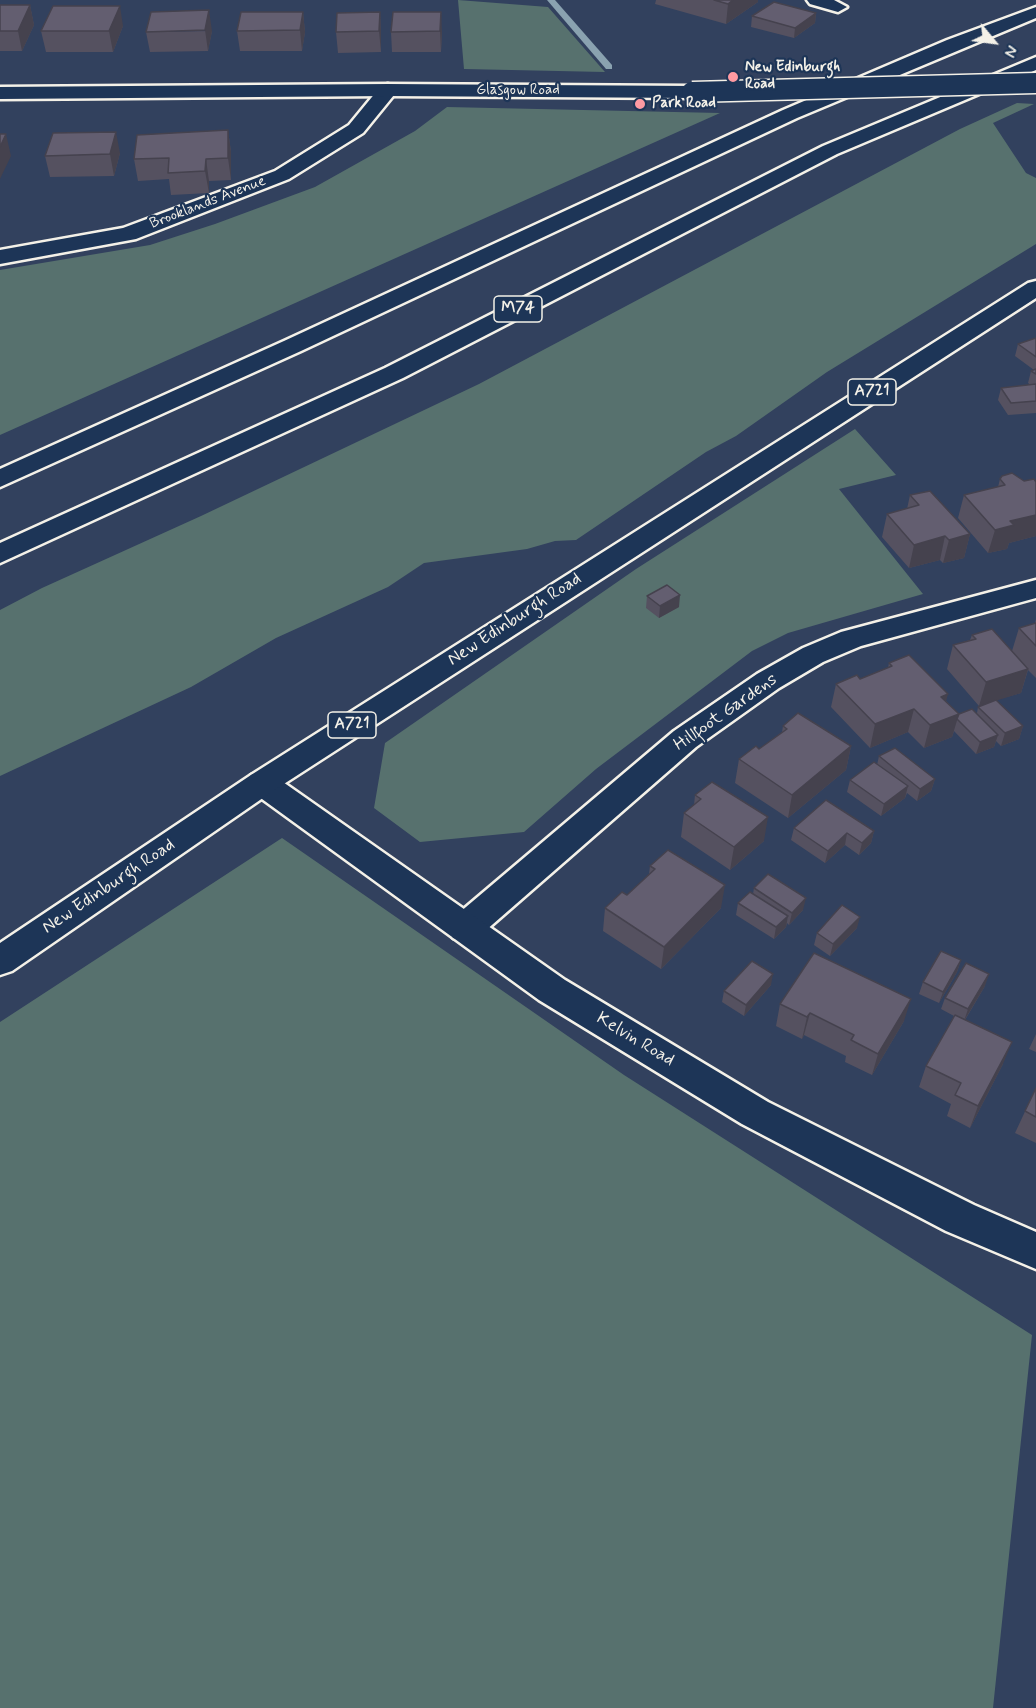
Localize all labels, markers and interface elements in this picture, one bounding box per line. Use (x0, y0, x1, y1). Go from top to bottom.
north arrow (964, 12, 1024, 72)
text: N (998, 41, 1022, 61)
place label: New Edinburgh Road (745, 59, 840, 94)
marker: New Edinburgh Road (726, 70, 740, 84)
street label: Glasgow Road (476, 82, 560, 100)
place label: Park Road (652, 95, 716, 113)
marker: Park Road (633, 97, 647, 111)
street label: Brooklands Avenue (147, 173, 269, 233)
road number: M74 (494, 296, 542, 322)
road number: A721 (848, 379, 896, 405)
street label: New Edinburgh Road (444, 569, 586, 671)
street label: Hillfoot Gardens (670, 669, 782, 757)
road number: A721 (328, 712, 376, 738)
street label: New Edinburgh Road (39, 835, 179, 939)
street label: Kelvin Road (592, 1008, 678, 1072)

